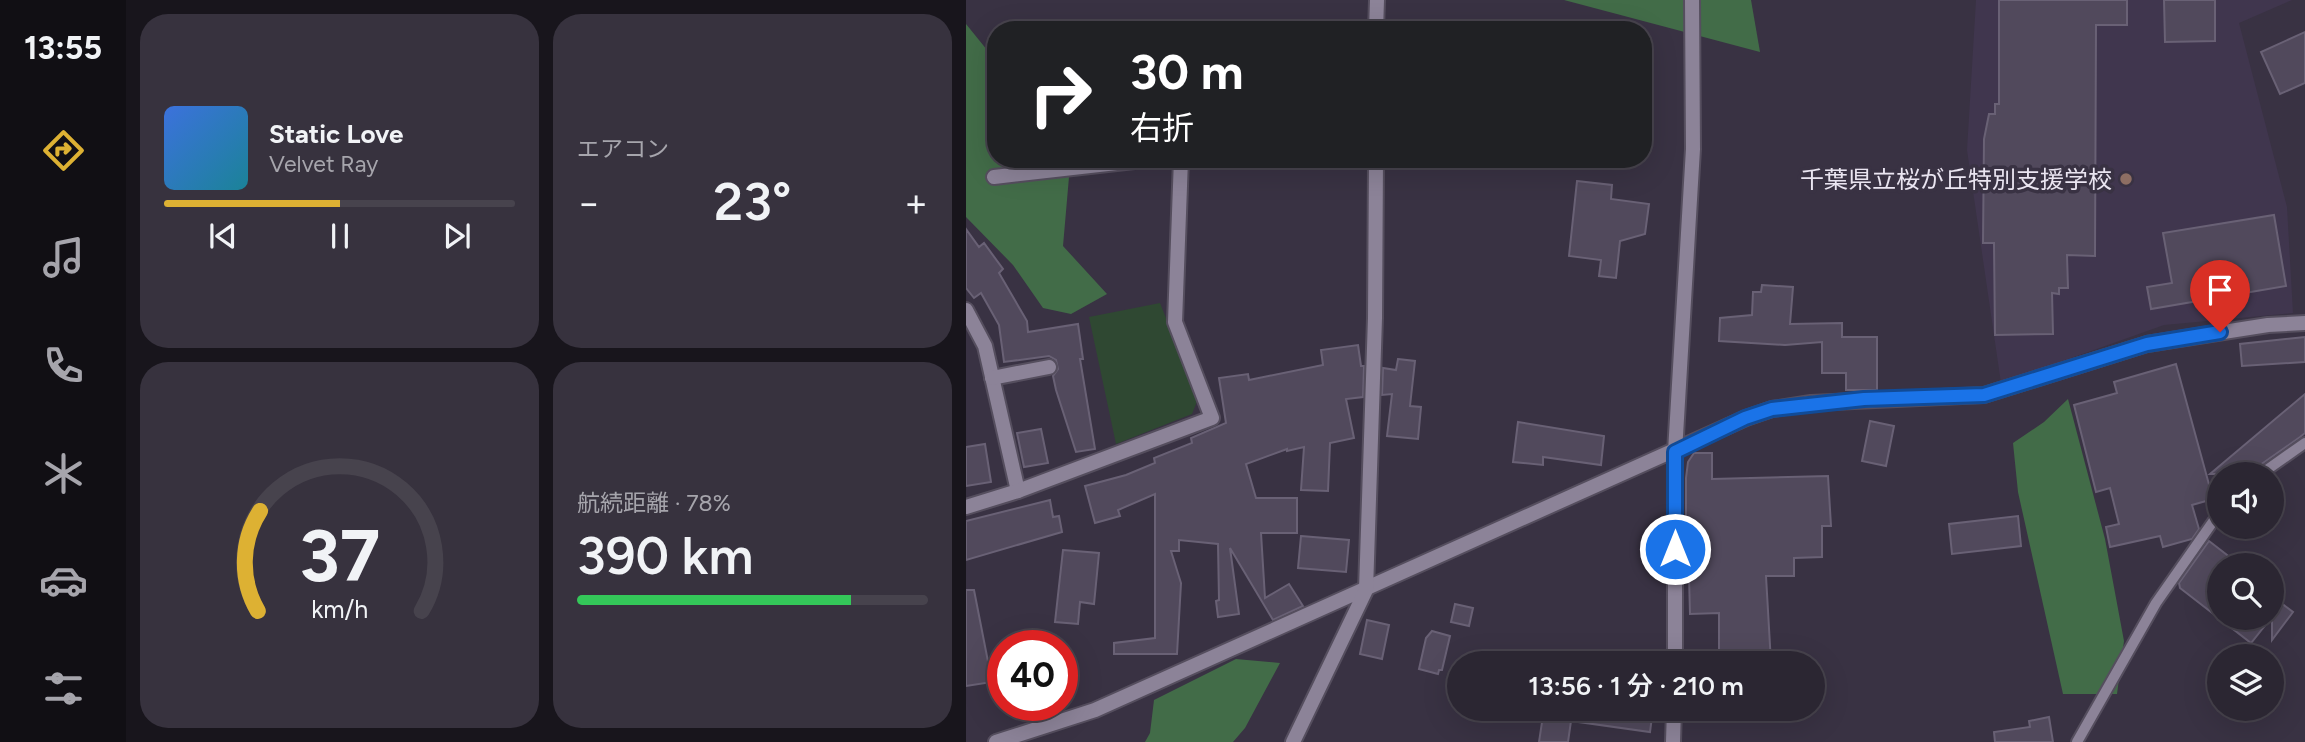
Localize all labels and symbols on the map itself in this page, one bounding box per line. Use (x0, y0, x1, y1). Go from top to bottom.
place label: 千葉県立桜が丘特別支援学校 (1800, 165, 2112, 194)
marker: 千葉県立桜が丘特別支援学校 (2118, 171, 2134, 187)
pin (2190, 260, 2250, 332)
position arrow (1638, 512, 1712, 586)
speed limit sign: 40 (987, 630, 1078, 721)

